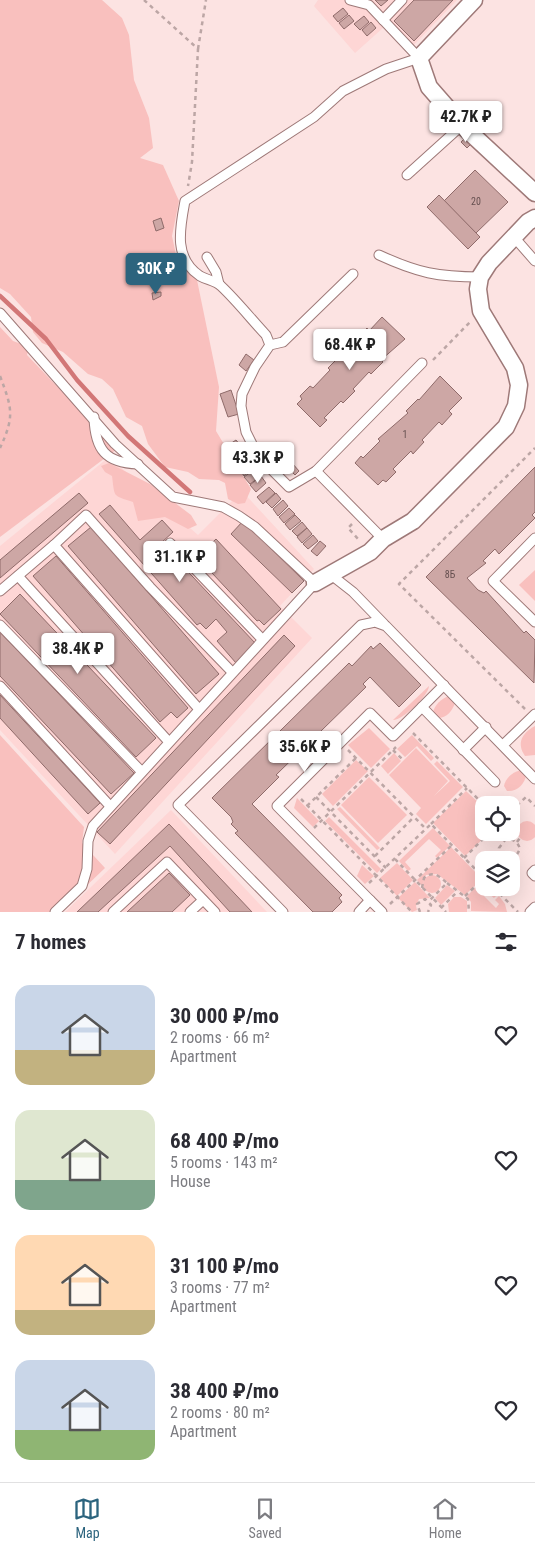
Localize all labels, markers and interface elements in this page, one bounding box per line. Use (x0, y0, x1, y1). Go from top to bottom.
pin: 42.7K ₽ (420, 100, 512, 143)
text: 42.7K ₽ (440, 107, 492, 126)
house number: 20 (471, 196, 481, 207)
pin: 30K ₽ (121, 252, 191, 295)
text: 30K ₽ (137, 259, 175, 278)
pin: 68.4K ₽ (304, 328, 396, 371)
text: 68.4K ₽ (324, 335, 376, 354)
house number: 1 (403, 429, 407, 440)
pin: 43.3K ₽ (212, 442, 304, 484)
text: 43.3K ₽ (232, 448, 284, 467)
pin: 31.1K ₽ (134, 540, 226, 583)
text: 31.1K ₽ (154, 547, 206, 566)
house number: 8Б (445, 569, 456, 580)
pin: 38.4K ₽ (32, 632, 124, 675)
text: 38.4K ₽ (52, 639, 104, 658)
pin: 35.6K ₽ (259, 730, 351, 773)
text: 35.6K ₽ (279, 737, 331, 756)
map controls (475, 796, 520, 896)
button: locate (475, 796, 520, 841)
button: layers (475, 851, 520, 896)
icon: filters (492, 928, 520, 956)
text: 7 homes (15, 930, 86, 954)
text: 30 000 ₽/mo (170, 1004, 279, 1028)
icon: home (55, 1005, 115, 1065)
icon: heart (492, 1021, 520, 1049)
text: 2 rooms · 66 m² (170, 1028, 270, 1047)
text: Apartment (170, 1047, 237, 1066)
text: 68 400 ₽/mo (170, 1129, 279, 1153)
icon: home (55, 1130, 115, 1190)
icon: heart (492, 1146, 520, 1174)
text: 5 rooms · 143 m² (170, 1153, 278, 1172)
text: House (170, 1172, 210, 1191)
text: 31 100 ₽/mo (170, 1254, 279, 1278)
icon: home (55, 1255, 115, 1315)
icon: heart (492, 1271, 520, 1299)
text: 3 rooms · 77 m² (170, 1278, 270, 1297)
text: Apartment (170, 1297, 237, 1316)
text: 38 400 ₽/mo (170, 1379, 279, 1403)
icon: home (55, 1380, 115, 1440)
icon: heart (492, 1396, 520, 1424)
text: 2 rooms · 80 m² (170, 1403, 270, 1422)
text: Apartment (170, 1422, 237, 1441)
tab: Map (73, 1495, 101, 1541)
tab: Saved (248, 1495, 282, 1541)
tab: Home (429, 1495, 462, 1541)

